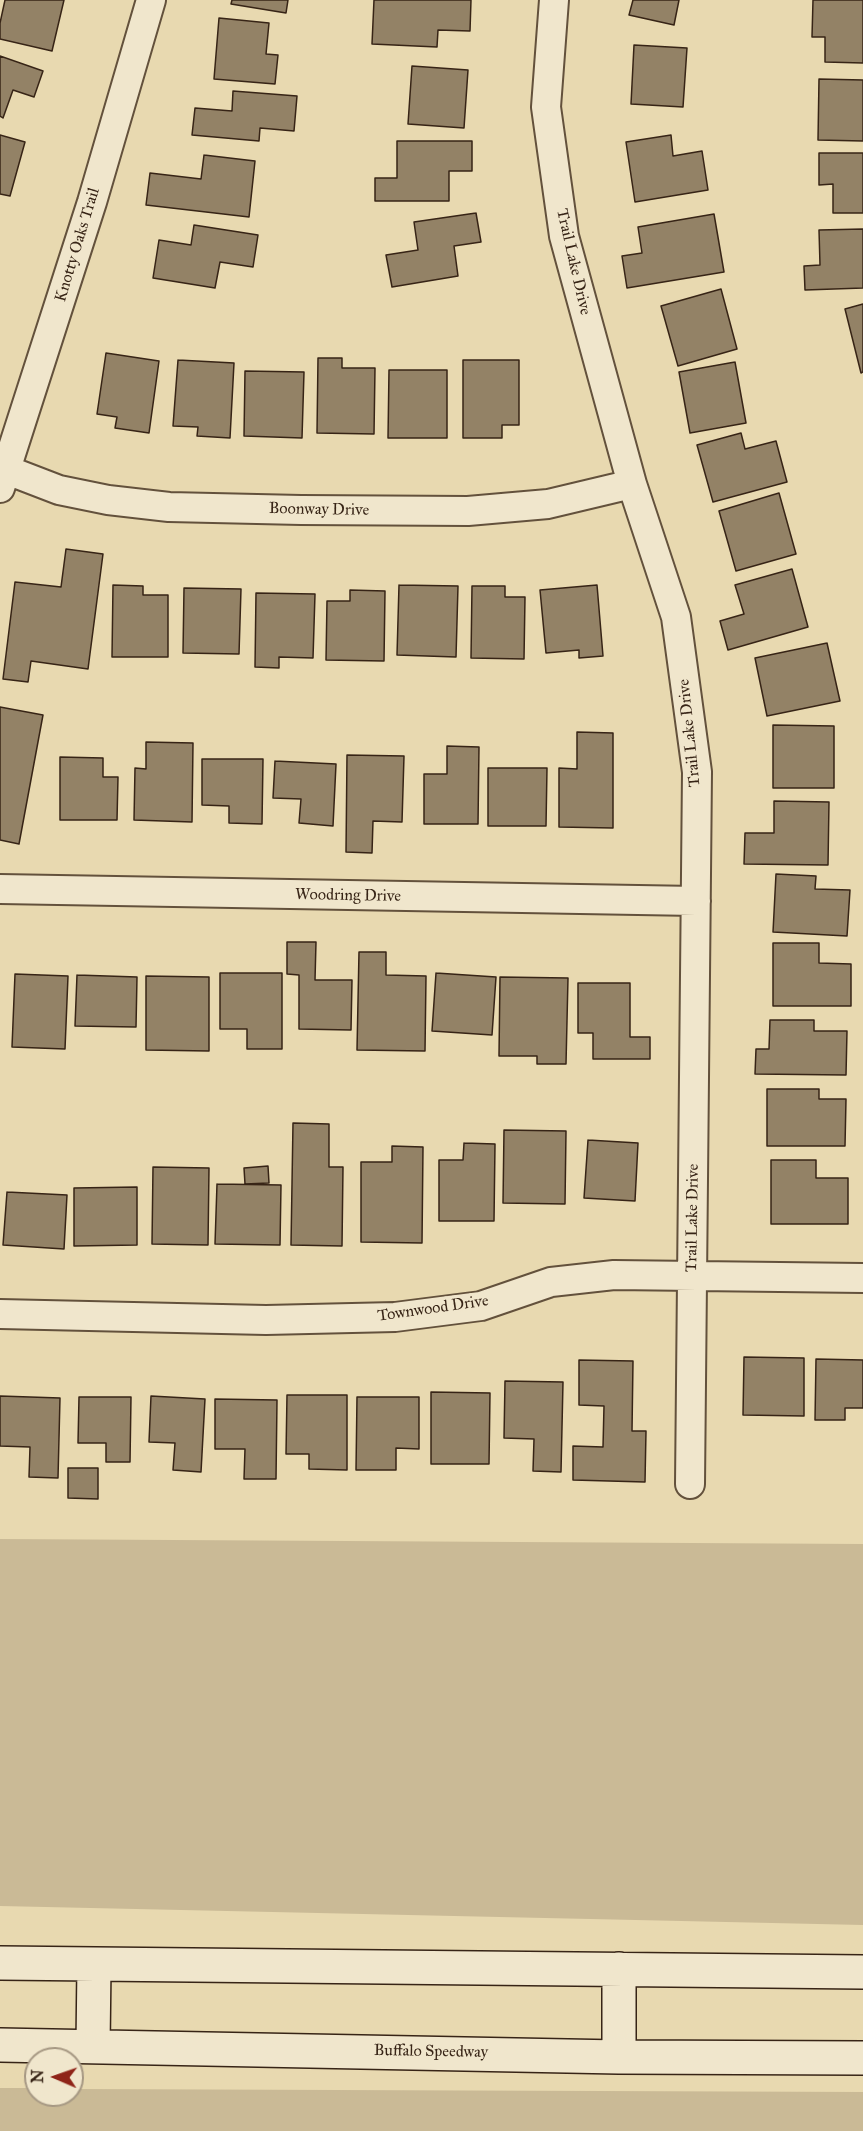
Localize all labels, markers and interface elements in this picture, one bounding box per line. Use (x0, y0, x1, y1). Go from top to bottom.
street label: Knotty Oaks Trail (52, 186, 104, 304)
street label: Trail Lake Drive (551, 207, 595, 317)
street label: Boonway Drive (269, 500, 369, 520)
street label: Trail Lake Drive (675, 678, 705, 788)
street label: Woodring Drive (295, 885, 401, 907)
street label: Trail Lake Drive (682, 1164, 704, 1272)
street label: Townwood Drive (376, 1292, 490, 1326)
street label: Buffalo Speedway (374, 2041, 488, 2063)
north arrow (24, 2047, 84, 2107)
text: N (28, 2069, 47, 2084)

